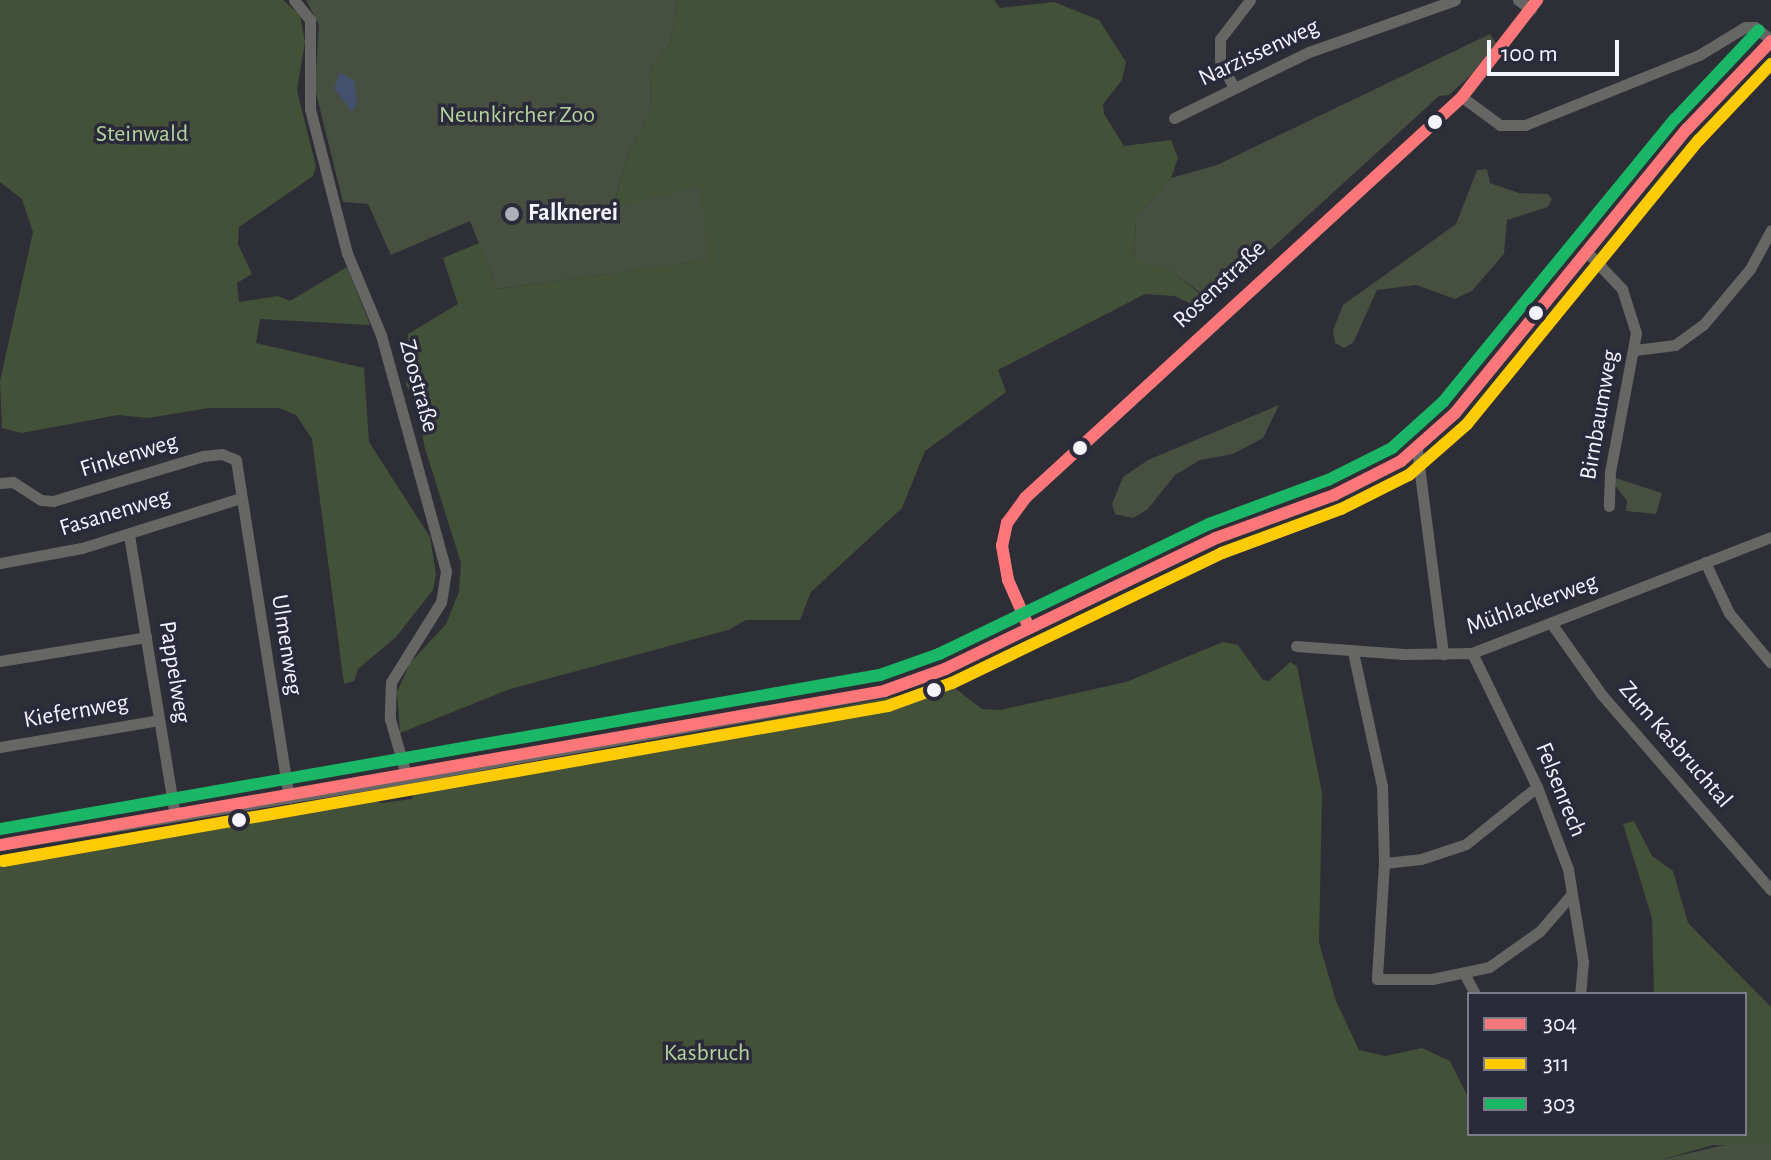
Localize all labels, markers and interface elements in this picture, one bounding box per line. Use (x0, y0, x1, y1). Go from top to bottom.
street label: Narzissenweg (1194, 13, 1324, 93)
scale bar (1491, 24, 1623, 74)
text: 100 m (1501, 42, 1558, 66)
park label: Neunkircher Zoo (439, 102, 595, 130)
unlabelled marker (1427, 114, 1443, 130)
park label: Steinwald (96, 121, 188, 149)
place label: Falknerei (528, 200, 618, 228)
marker: Falknerei (503, 205, 521, 223)
street label: Rosenstraße (1168, 235, 1272, 335)
unlabelled marker (1528, 305, 1544, 321)
street label: Zoostraße (392, 336, 444, 436)
street label: Birnbaumweg (1574, 348, 1626, 482)
street label: Finkenweg (77, 428, 181, 484)
unlabelled marker (1072, 440, 1088, 456)
street label: Fasanenweg (56, 483, 174, 543)
street label: Mühlackerweg (1463, 568, 1601, 642)
street label: Ulmenweg (264, 593, 308, 697)
street label: Pappelweg (152, 619, 196, 725)
street label: Zum Kasbruchtal (1612, 676, 1738, 814)
unlabelled marker (926, 682, 942, 698)
street label: Kiefernweg (21, 689, 131, 735)
street label: Felsenrech (1528, 739, 1592, 841)
unlabelled marker (231, 812, 247, 828)
legend (1467, 992, 1747, 1136)
text: 304 (1543, 1012, 1577, 1036)
park label: Kasbruch (664, 1040, 750, 1068)
text: 311 (1543, 1052, 1569, 1076)
text: 303 (1543, 1092, 1575, 1116)

